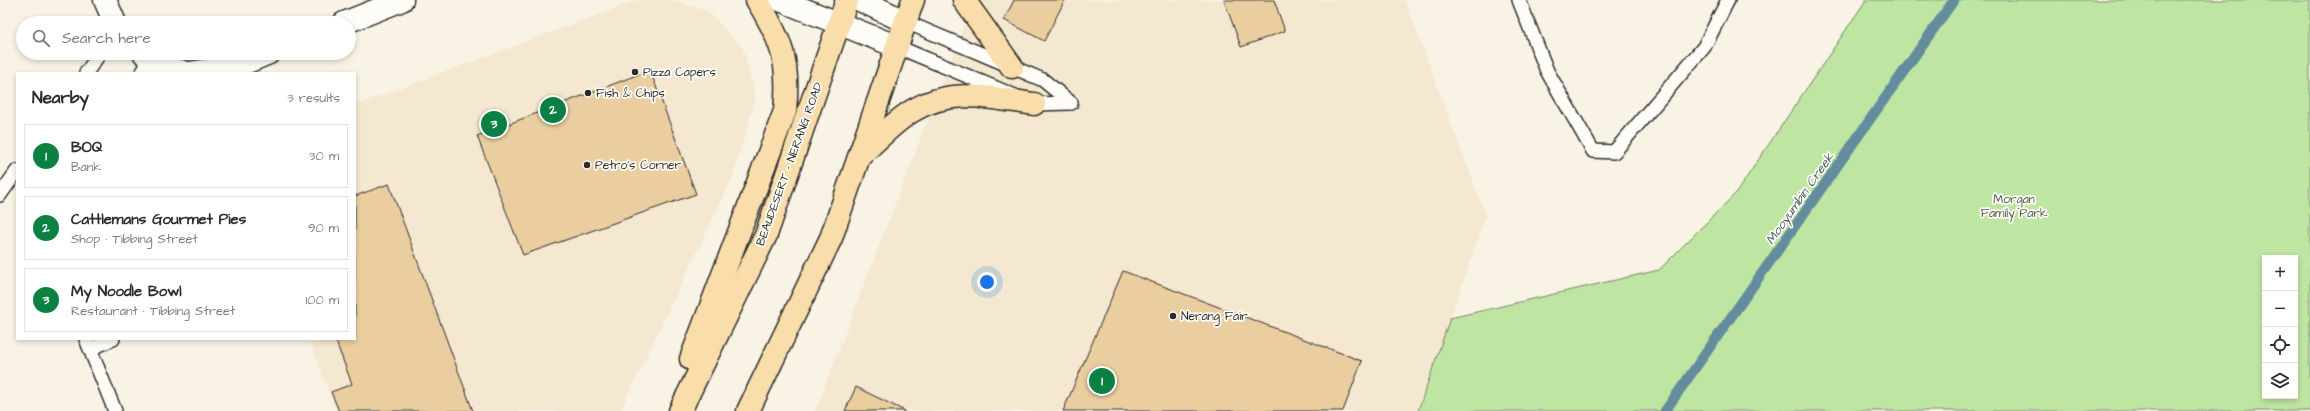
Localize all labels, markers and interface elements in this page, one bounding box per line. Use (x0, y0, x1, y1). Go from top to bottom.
search box (16, 16, 356, 60)
icon: search (30, 27, 52, 49)
text: Search here (62, 28, 151, 49)
place label: Pizza Capers (643, 64, 716, 81)
marker: Pizza Capers (630, 67, 640, 77)
street label: BEAUDESERT - NERANG ROAD (752, 80, 827, 248)
place label: Fish & Chips (596, 85, 665, 102)
text: Nearby (32, 86, 89, 110)
marker: Fish & Chips (583, 88, 593, 98)
text: 3 results (287, 89, 340, 107)
pin: 2 (540, 95, 566, 125)
pin: 3 (481, 109, 507, 139)
text: BOQ (71, 137, 102, 158)
text: 1 (45, 147, 47, 165)
text: 30 m (309, 147, 339, 165)
water label: Mooyumbin Creek (1761, 148, 1840, 249)
place label: Petro's Corner (595, 157, 682, 174)
text: Bank (71, 158, 101, 176)
marker: Petro's Corner (582, 160, 592, 170)
park label: Morgan Family Park (1981, 191, 2048, 223)
text: Cattlemans Gourmet Pies (71, 209, 246, 230)
text: 2 (42, 219, 50, 237)
text: 90 m (308, 219, 339, 237)
text: Shop · Tibbing Street (71, 230, 198, 248)
map controls (2262, 255, 2298, 399)
button: + (2262, 255, 2298, 291)
your location (977, 272, 997, 292)
text: My Noodle Bowl (71, 281, 182, 302)
text: 3 (43, 291, 49, 309)
text: 100 m (306, 291, 339, 309)
button: − (2262, 291, 2298, 327)
text: Restaurant · Tibbing Street (71, 302, 235, 320)
place label: Nerang Fair (1181, 308, 1248, 326)
marker: Nerang Fair (1168, 311, 1178, 321)
button: locate (2262, 327, 2298, 363)
button: layers (2262, 363, 2298, 399)
pin: 1 (1089, 366, 1115, 396)

